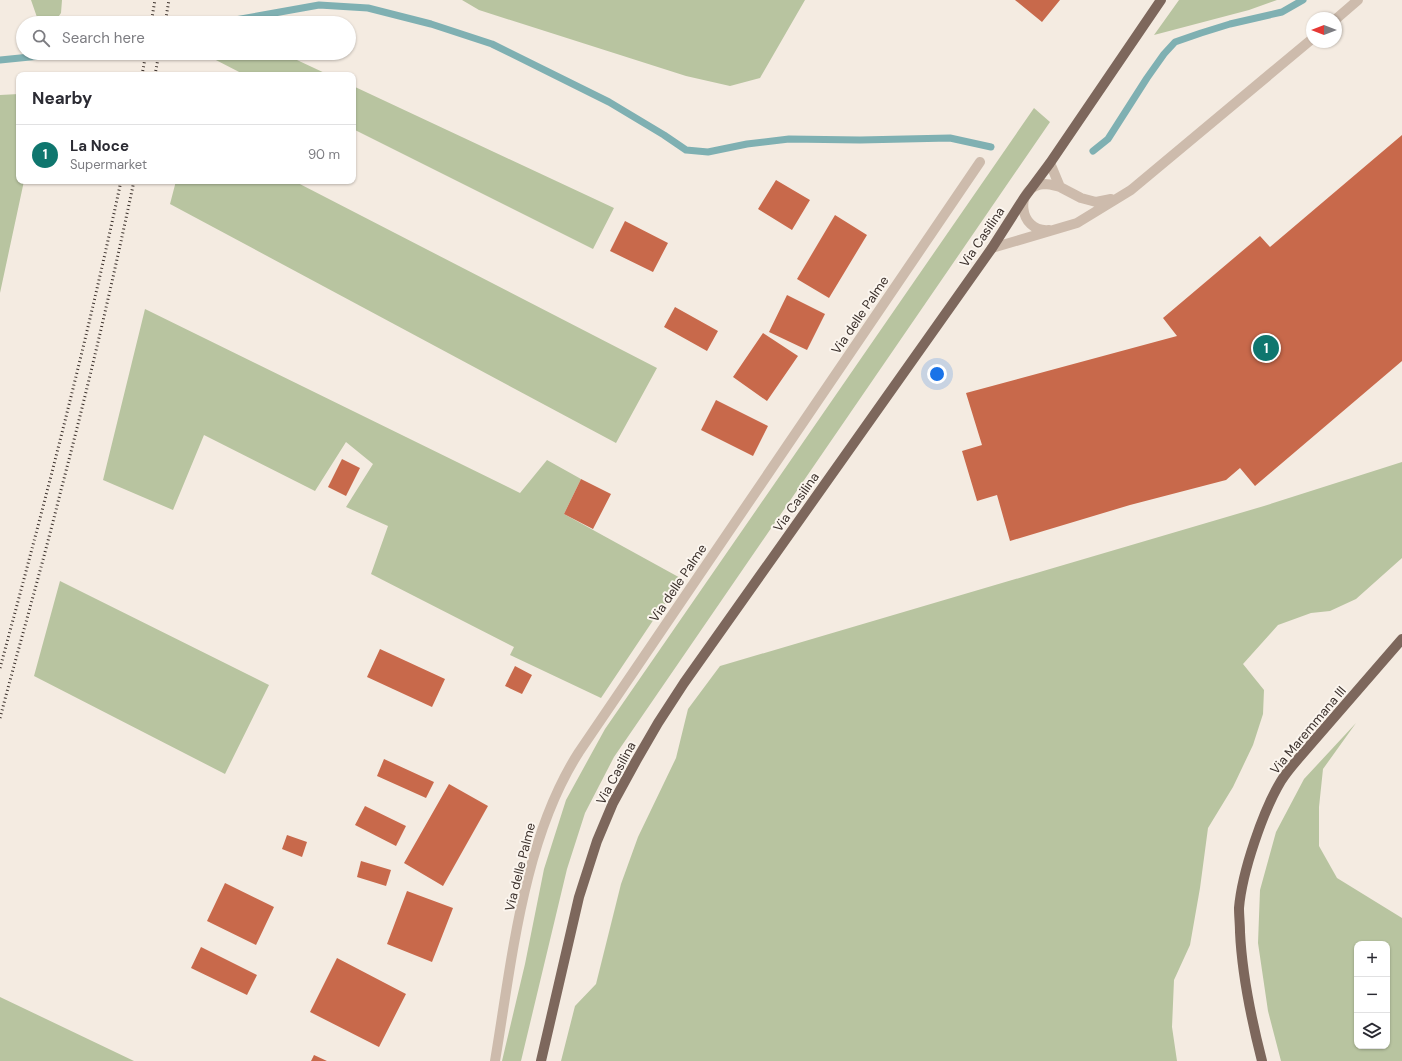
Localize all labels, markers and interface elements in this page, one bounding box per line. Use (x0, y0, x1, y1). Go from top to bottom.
north arrow (1306, 12, 1342, 48)
search box (16, 16, 356, 60)
icon: search (30, 27, 52, 49)
text: Search here (62, 28, 145, 48)
text: Nearby (32, 87, 92, 109)
text: La Noce (70, 136, 129, 156)
text: 1 (43, 146, 47, 163)
text: 90 m (308, 146, 340, 163)
text: Supermarket (70, 156, 147, 173)
street label: Via Casilina (956, 204, 1008, 270)
street label: Via delle Palme (828, 273, 892, 357)
pin: 1 (1253, 333, 1279, 363)
your location (927, 364, 947, 384)
street label: Via Casilina (769, 469, 823, 535)
street label: Via delle Palme (646, 541, 710, 625)
street label: Via Maremmana III (1266, 683, 1350, 777)
street label: Via Casilina (592, 739, 640, 807)
street label: Via delle Palme (501, 821, 539, 913)
map controls (1354, 941, 1390, 1049)
button: + (1354, 941, 1390, 977)
button: − (1354, 977, 1390, 1013)
button: layers (1354, 1013, 1390, 1049)

